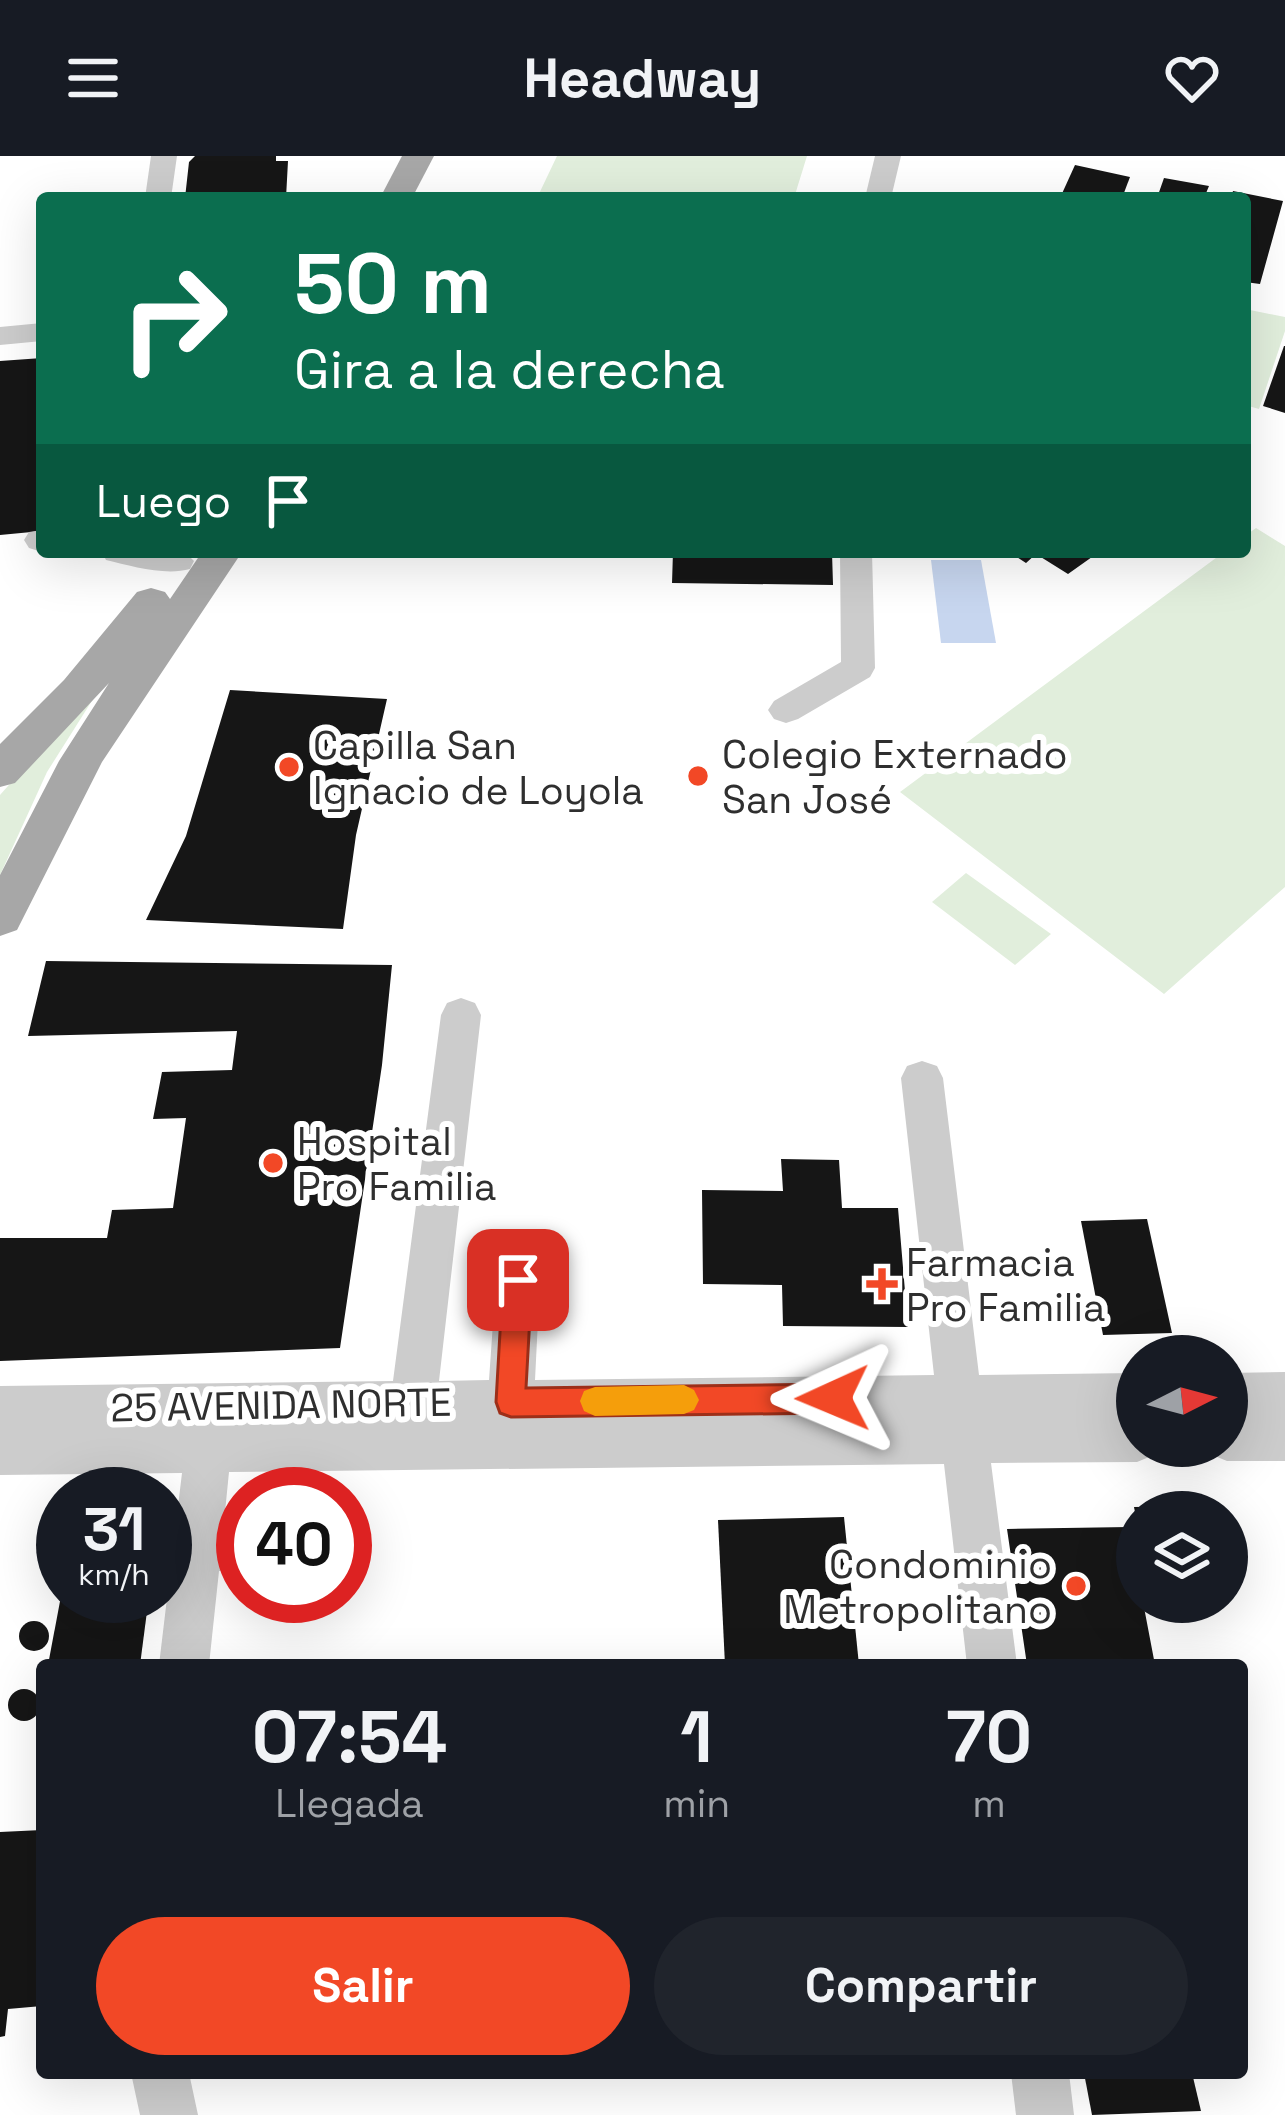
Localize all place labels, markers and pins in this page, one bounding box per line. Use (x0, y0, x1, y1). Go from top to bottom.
place label: Capilla San Ignacio de Loyola (313, 721, 644, 815)
place label: Colegio Externado San José (722, 730, 1068, 824)
marker: Capilla San Ignacio de Loyola (276, 754, 302, 780)
marker: Colegio Externado San José (685, 763, 711, 789)
place label: Hospital Pro Familia (297, 1117, 496, 1211)
marker: Hospital Pro Familia (260, 1150, 286, 1176)
pin (467, 1229, 569, 1331)
place label: Farmacia Pro Familia (906, 1238, 1105, 1332)
marker: Farmacia Pro Familia (869, 1271, 895, 1297)
place label: Condominio Metropolitano (783, 1540, 1052, 1634)
marker: Condominio Metropolitano (1063, 1573, 1089, 1599)

